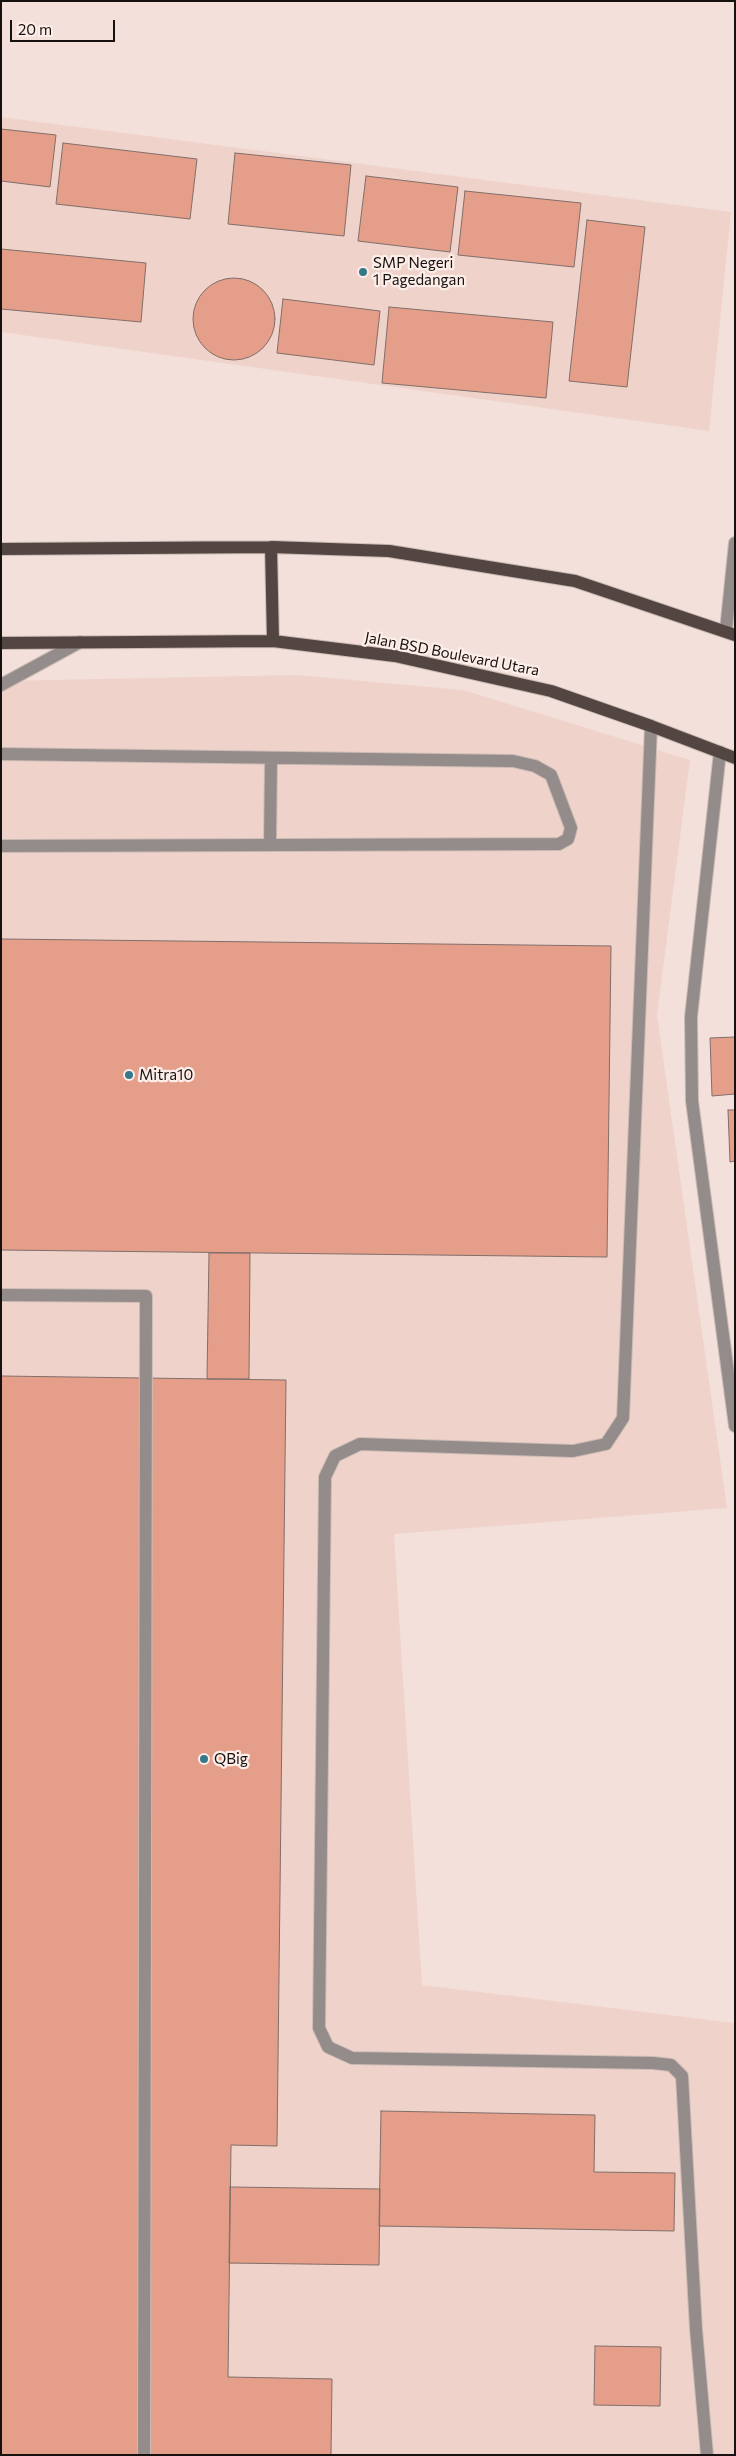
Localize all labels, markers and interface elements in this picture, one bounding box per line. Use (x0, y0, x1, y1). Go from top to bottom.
scale bar (12, 10, 118, 42)
text: 20 m (18, 20, 52, 38)
place label: SMP Negeri 1 Pagedangan (373, 254, 465, 289)
marker: SMP Negeri 1 Pagedangan (357, 266, 369, 278)
street label: Jalan BSD Boulevard Utara (363, 628, 541, 680)
place label: Mitra10 (139, 1066, 193, 1084)
marker: Mitra10 (123, 1069, 135, 1081)
place label: QBig (214, 1750, 248, 1768)
marker: QBig (198, 1753, 210, 1765)

